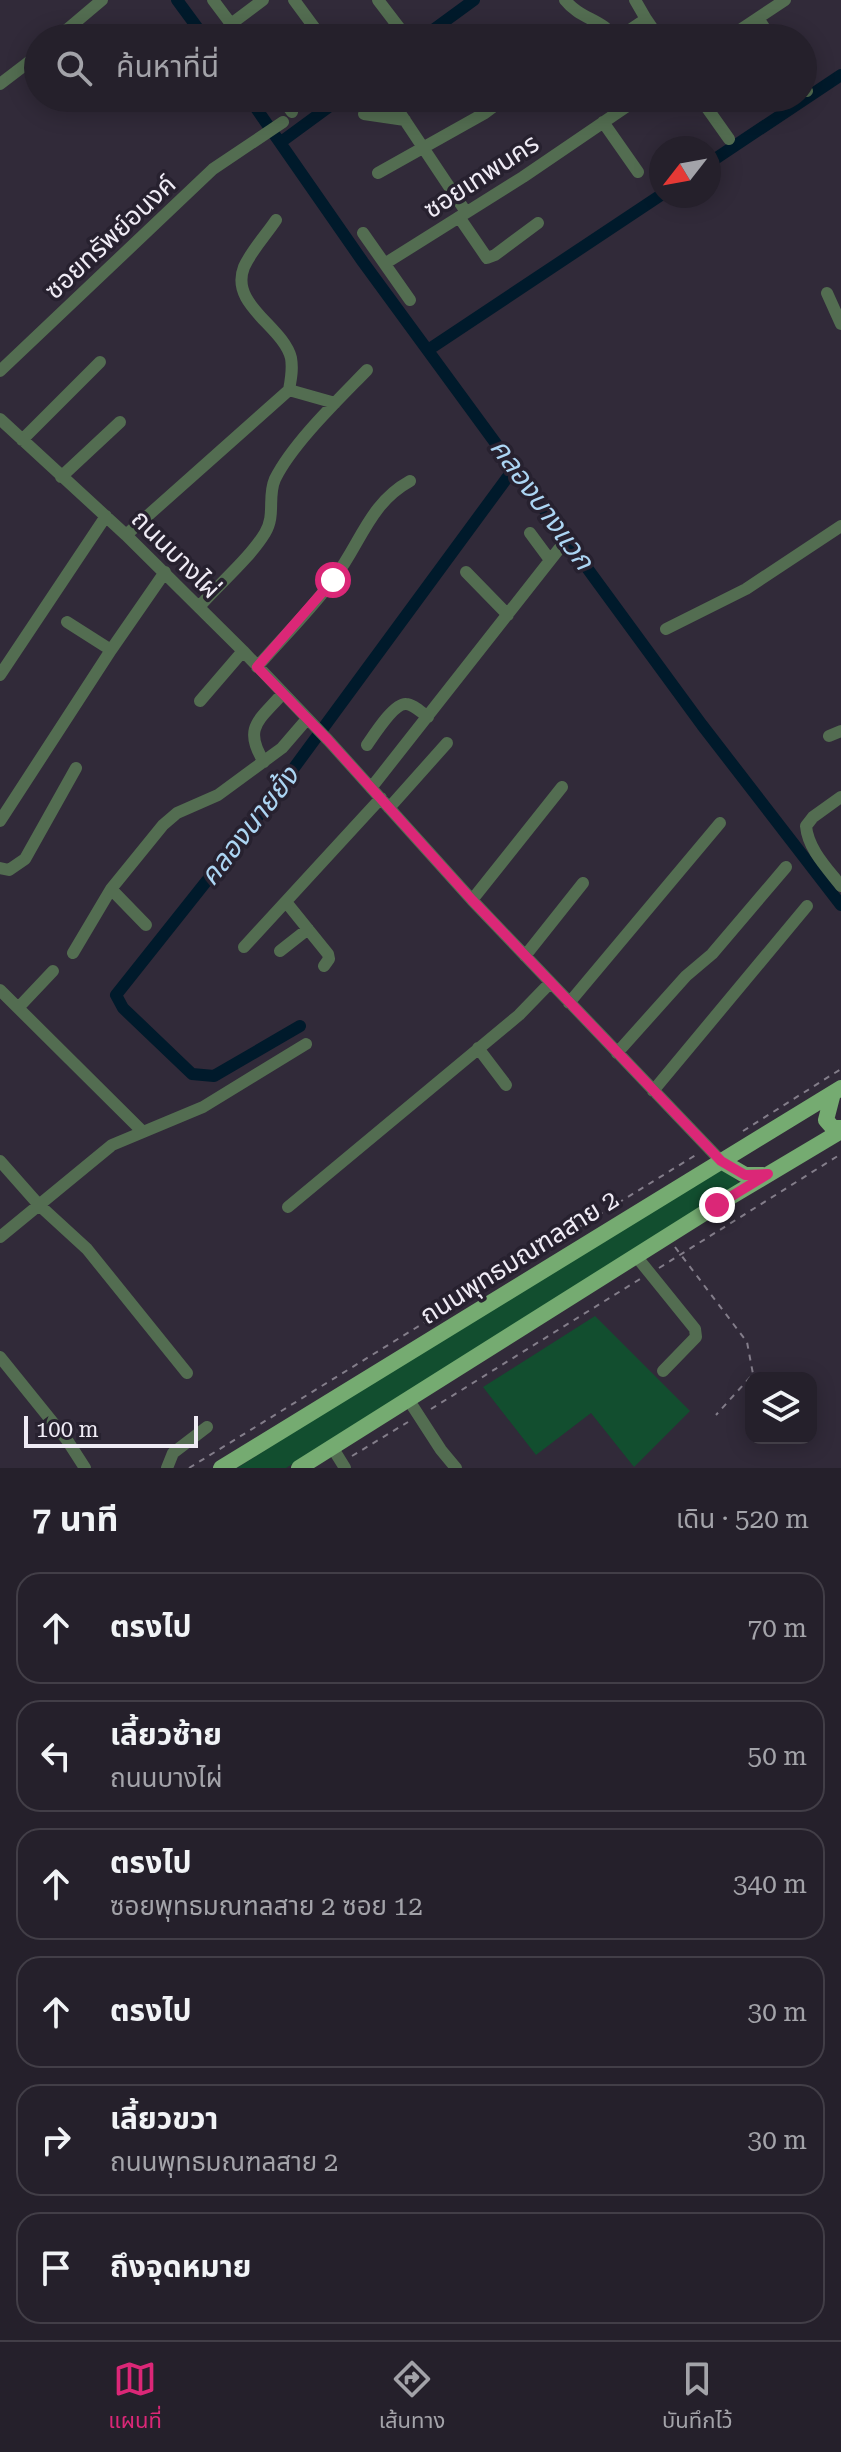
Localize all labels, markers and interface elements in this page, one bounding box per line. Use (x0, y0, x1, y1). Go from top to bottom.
search box (24, 24, 817, 112)
icon: search (52, 46, 96, 90)
text: ค้นหาที่นี่ (116, 49, 219, 84)
street label: ซอยเทพนคร (418, 128, 544, 224)
north arrow (649, 136, 721, 208)
street label: ซอยทรัพย์อนงค์ (38, 169, 182, 305)
water label: คลองบางแวก (483, 432, 601, 577)
street label: ถนนบางไผ่ (126, 504, 226, 604)
route start (315, 562, 351, 598)
water label: คลองนายย้ง (193, 759, 307, 892)
street label: ถนนพุทธมณฑลสาย 2 (414, 1184, 624, 1331)
route end (699, 1187, 735, 1223)
map controls (745, 1372, 817, 1444)
button: layers (745, 1372, 817, 1444)
scale bar (24, 1412, 198, 1448)
text: 100 m (36, 1417, 99, 1442)
text: 7 นาที (32, 1499, 118, 1539)
text: เดิน · 520 m (676, 1504, 809, 1534)
icon: ahead (34, 1606, 78, 1650)
text: ตรงไป (110, 1609, 192, 1644)
text: 70 m (748, 1613, 807, 1643)
text: เลี้ยวซ้าย (110, 1717, 222, 1752)
icon: left (34, 1734, 78, 1778)
text: 50 m (748, 1741, 807, 1771)
text: ถนนบางไผ่ (110, 1763, 223, 1793)
text: ตรงไป (110, 1845, 192, 1880)
icon: ahead (34, 1862, 78, 1906)
text: 340 m (733, 1869, 807, 1899)
text: ซอยพุทธมณฑลสาย 2 ซอย 12 (110, 1891, 423, 1921)
icon: ahead (34, 1990, 78, 2034)
text: ตรงไป (110, 1993, 192, 2028)
text: 30 m (748, 1997, 807, 2027)
text: เลี้ยวขวา (110, 2101, 218, 2136)
icon: right (34, 2118, 78, 2162)
text: 30 m (748, 2125, 807, 2155)
text: ถนนพุทธมณฑลสาย 2 (110, 2147, 338, 2177)
icon: arrive (34, 2246, 78, 2290)
text: ถึงจุดหมาย (110, 2249, 251, 2284)
tab: แผนที่ (108, 2357, 162, 2438)
tab: เส้นทาง (379, 2357, 445, 2438)
tab: บันทึกไว้ (662, 2357, 733, 2438)

